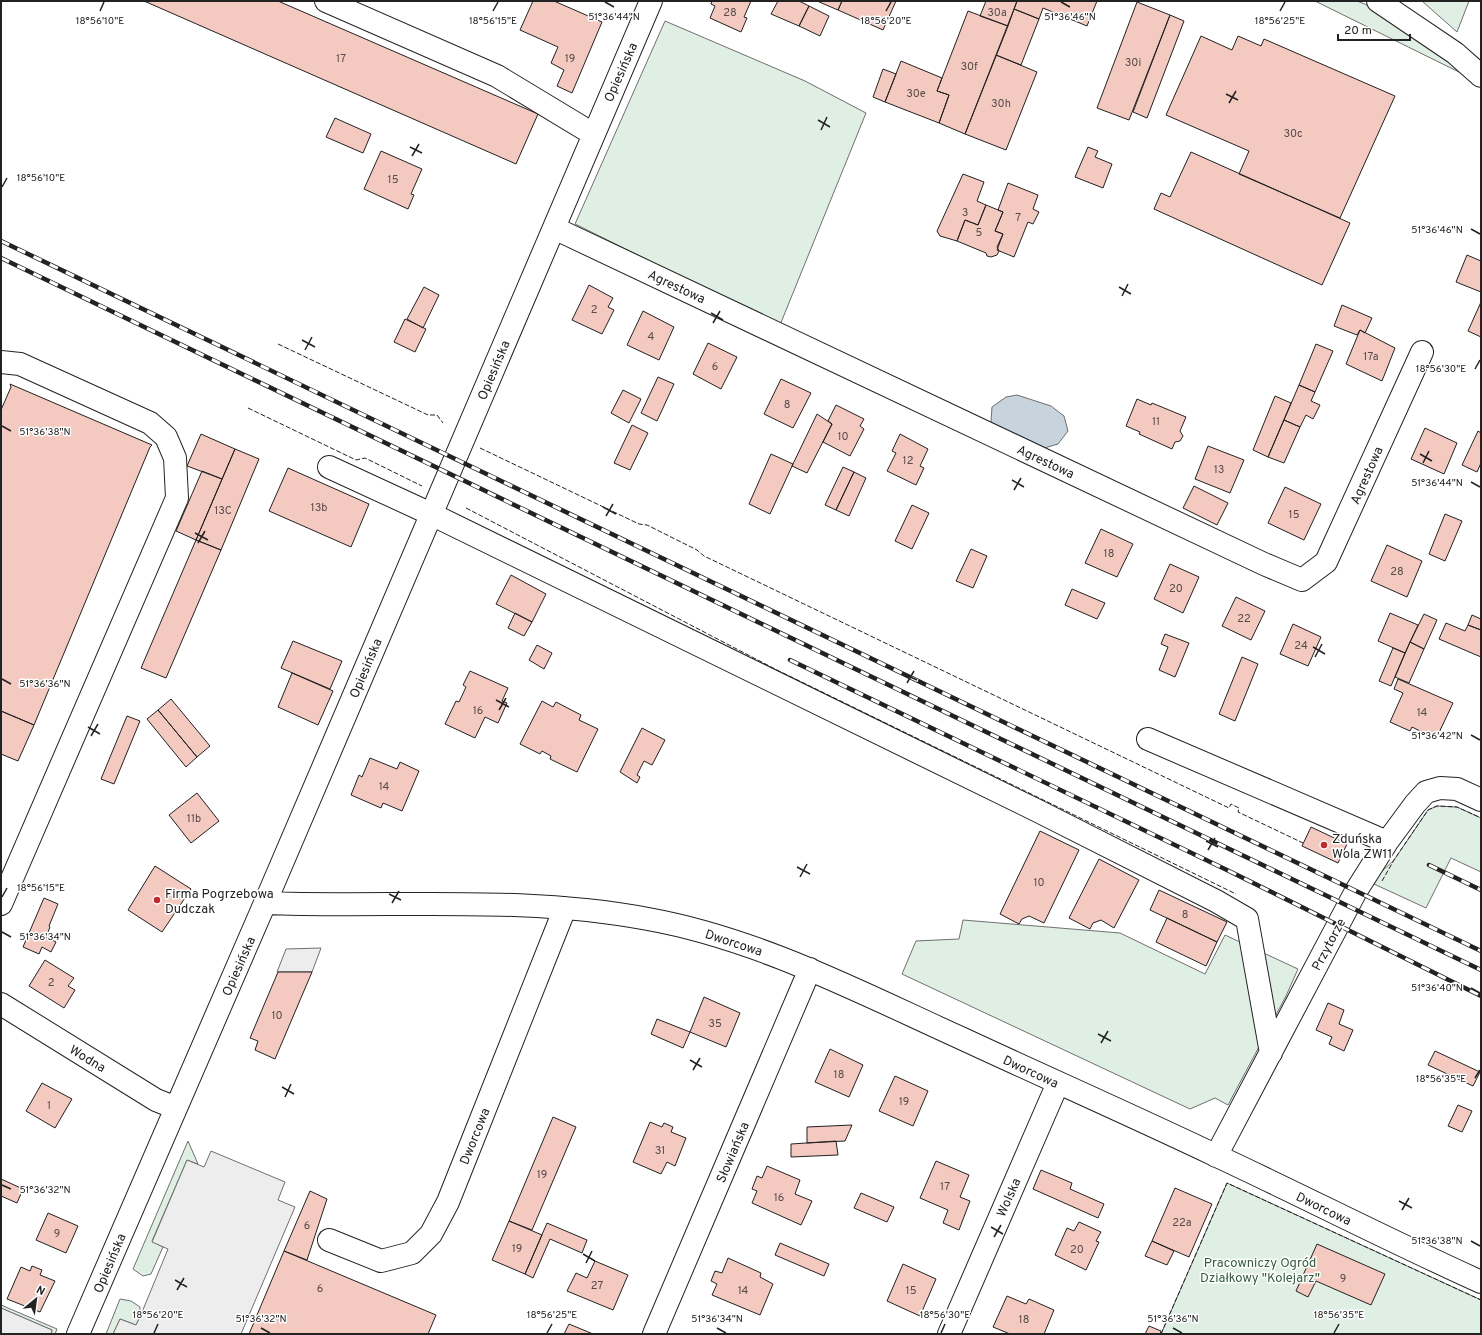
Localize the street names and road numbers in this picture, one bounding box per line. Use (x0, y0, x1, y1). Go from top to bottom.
street label: Opiesińska (602, 41, 642, 105)
street label: Agrestowa (645, 268, 707, 308)
street label: Opiesińska (475, 339, 515, 403)
street label: Agrestowa (1014, 443, 1076, 483)
street label: Agrestowa (1348, 444, 1388, 507)
street label: Opiesińska (347, 637, 387, 701)
street label: Przytorze (1309, 916, 1350, 974)
street label: Dworcowa (703, 927, 764, 961)
street label: Opiesińska (220, 935, 260, 999)
street label: Wodna (66, 1043, 108, 1077)
street label: Dworcowa (1000, 1053, 1061, 1093)
street label: Dworcowa (457, 1106, 494, 1167)
street label: Słowiańska (714, 1120, 754, 1186)
street label: Wolska (994, 1176, 1025, 1220)
street label: Dworcowa (1293, 1190, 1353, 1230)
street label: Opiesińska (91, 1232, 131, 1296)

